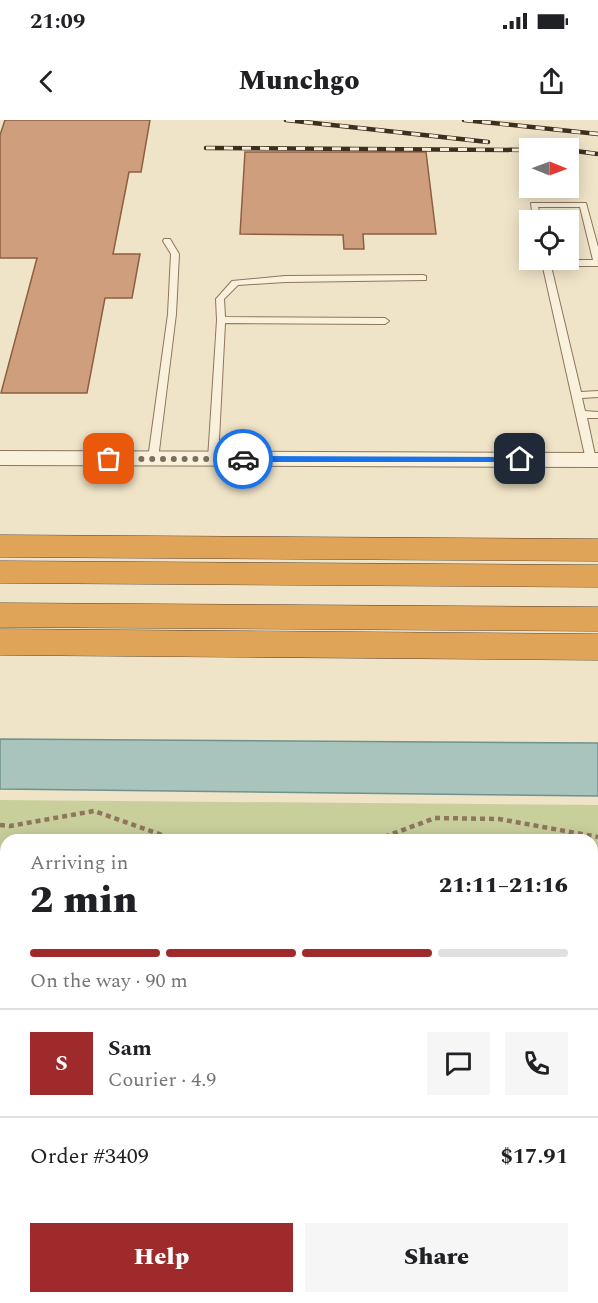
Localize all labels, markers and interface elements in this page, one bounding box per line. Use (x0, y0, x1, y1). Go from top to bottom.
text: 21:09 (30, 5, 85, 38)
text: Munchgo (239, 60, 359, 102)
icon: back (30, 65, 63, 98)
icon: share (535, 65, 568, 98)
north arrow (519, 138, 579, 198)
map controls (519, 138, 579, 270)
button: locate (519, 210, 579, 270)
courier (213, 429, 273, 489)
pin (83, 433, 134, 484)
pin (494, 433, 545, 484)
icon: bag (92, 442, 125, 475)
icon: home (503, 442, 536, 475)
icon: car (227, 443, 260, 476)
text: Arriving in (30, 848, 128, 878)
text: 21:11–21:16 (439, 869, 568, 902)
text: 2 min (30, 871, 138, 930)
text: On the way · 90 m (30, 966, 188, 996)
text: Sam (108, 1032, 152, 1065)
button: chat (427, 1032, 490, 1095)
button: phone (505, 1032, 568, 1095)
text: S (55, 1047, 68, 1080)
text: Courier · 4.9 (108, 1065, 216, 1095)
text: Order #3409 (30, 1140, 149, 1173)
text: $17.91 (500, 1140, 568, 1173)
button: Help (30, 1223, 293, 1292)
button: Share (305, 1223, 568, 1292)

